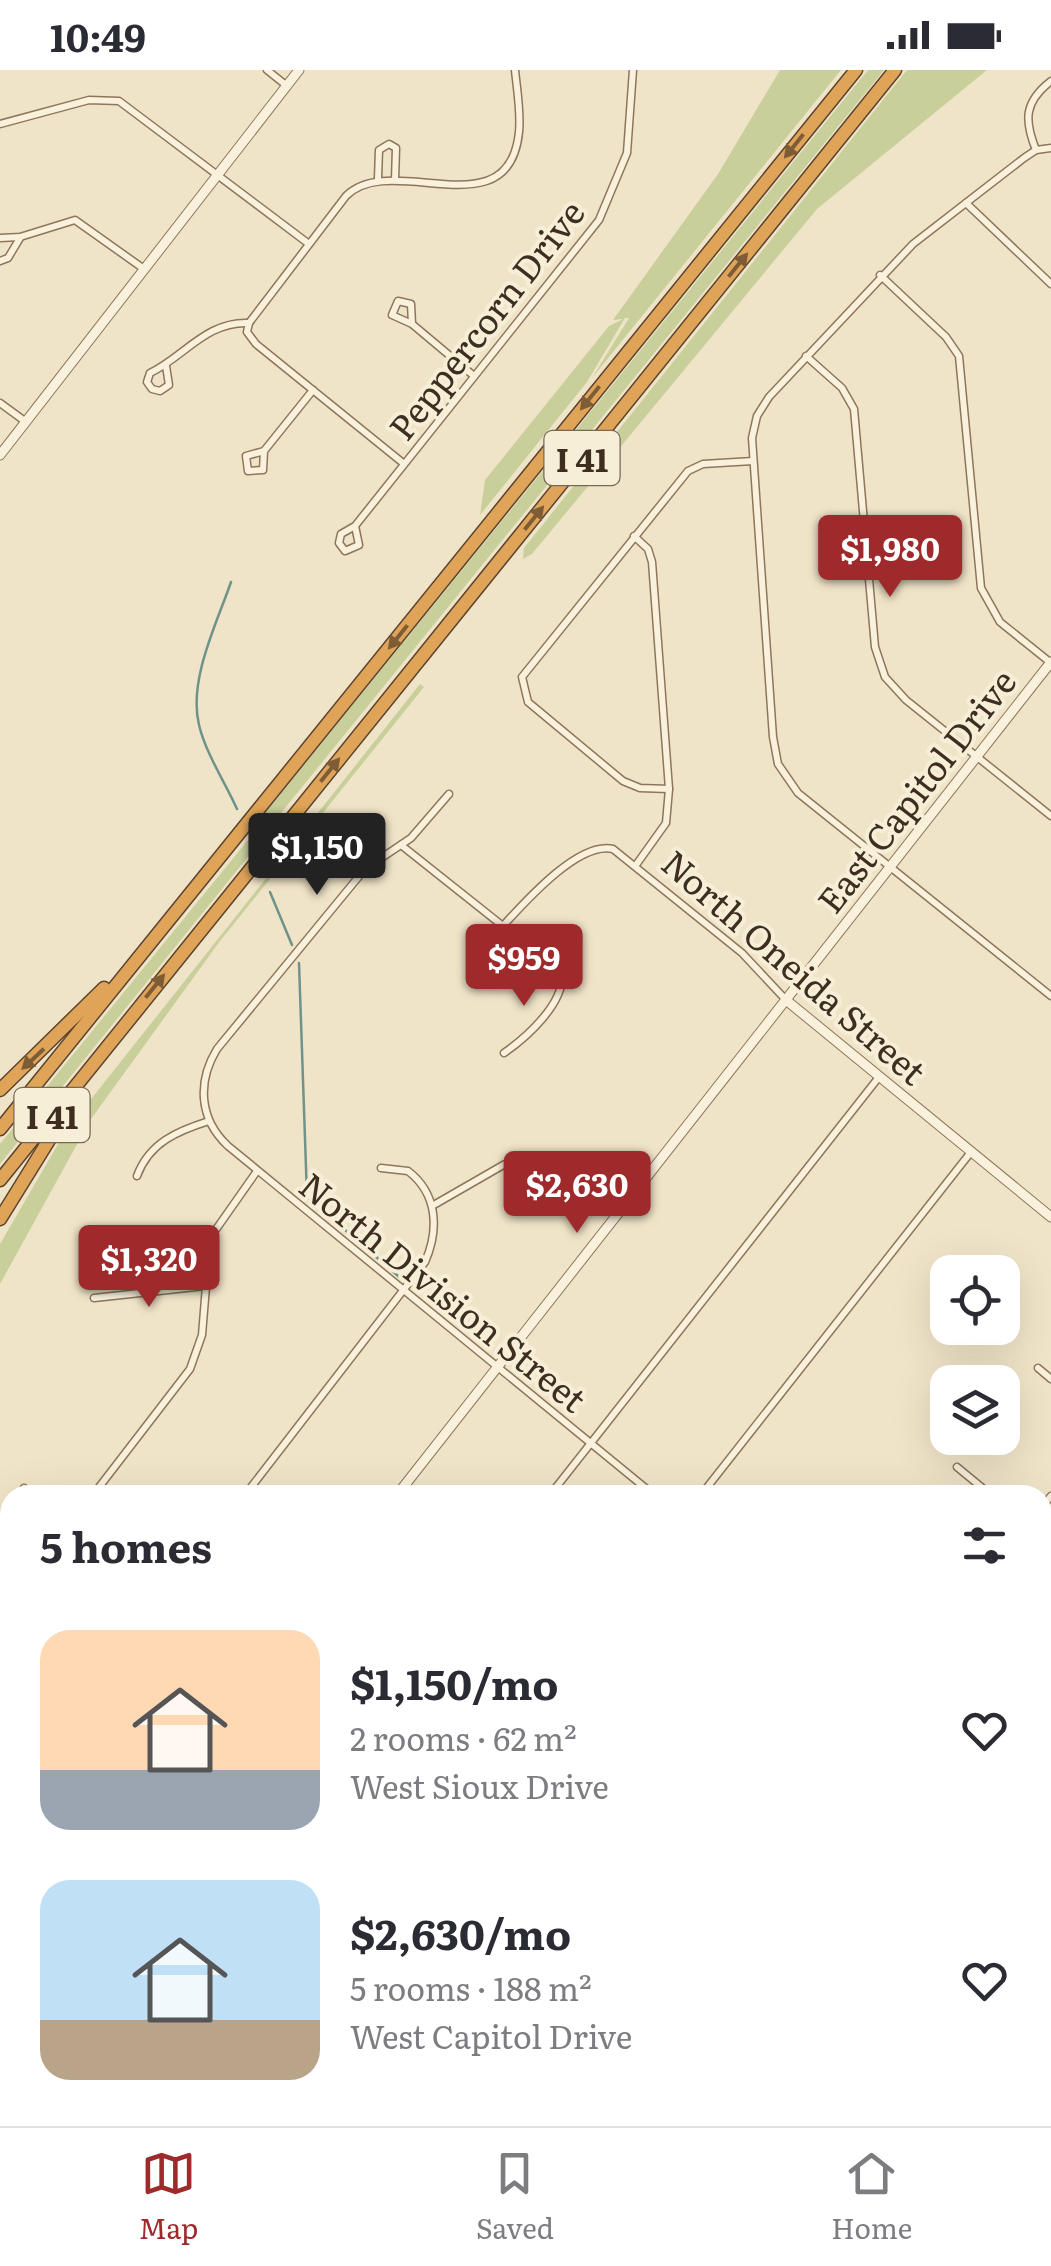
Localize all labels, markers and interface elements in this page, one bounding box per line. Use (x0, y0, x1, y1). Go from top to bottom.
text: 10:49 (50, 7, 146, 64)
one-way arrow (784, 133, 805, 158)
street label: Peppercorn Drive (375, 188, 595, 450)
one-way arrow (727, 252, 748, 277)
one-way arrow (580, 386, 601, 411)
road number: I 41 (544, 431, 620, 485)
one-way arrow (524, 505, 545, 531)
pin: $1,980 (809, 515, 971, 600)
text: $1,980 (840, 523, 940, 571)
one-way arrow (388, 624, 409, 650)
street label: East Capitol Drive (803, 657, 1027, 923)
one-way arrow (319, 758, 340, 783)
pin: $1,150 (236, 813, 398, 898)
text: $1,150 (270, 821, 364, 869)
street label: North Oneida Street (651, 836, 939, 1096)
pin: $959 (465, 924, 583, 1009)
text: $959 (488, 932, 560, 980)
one-way arrow (144, 973, 165, 998)
one-way arrow (22, 1047, 46, 1070)
road number: I 41 (15, 1088, 90, 1142)
pin: $2,630 (496, 1151, 658, 1236)
street label: North Division Street (289, 1159, 599, 1423)
text: $2,630 (526, 1159, 628, 1207)
pin: $1,320 (68, 1225, 230, 1310)
text: $1,320 (101, 1233, 197, 1281)
map controls (930, 1255, 1020, 1455)
button: locate (930, 1255, 1020, 1345)
button: layers (930, 1365, 1020, 1455)
text: 5 homes (40, 1514, 212, 1576)
icon: filters (957, 1518, 1012, 1573)
text: $1,150/mo (350, 1651, 559, 1713)
icon: home (120, 1670, 240, 1790)
icon: heart (957, 1703, 1012, 1758)
text: 2 rooms · 62 m² (350, 1713, 577, 1761)
text: West Sioux Drive (350, 1761, 609, 1809)
text: $2,630/mo (350, 1901, 571, 1963)
icon: home (120, 1920, 240, 2040)
icon: heart (957, 1953, 1012, 2008)
text: 5 rooms · 188 m² (350, 1963, 592, 2011)
text: West Capitol Drive (350, 2011, 632, 2059)
tab: Map (139, 2146, 198, 2248)
tab: Saved (476, 2146, 554, 2248)
tab: Home (831, 2146, 912, 2248)

